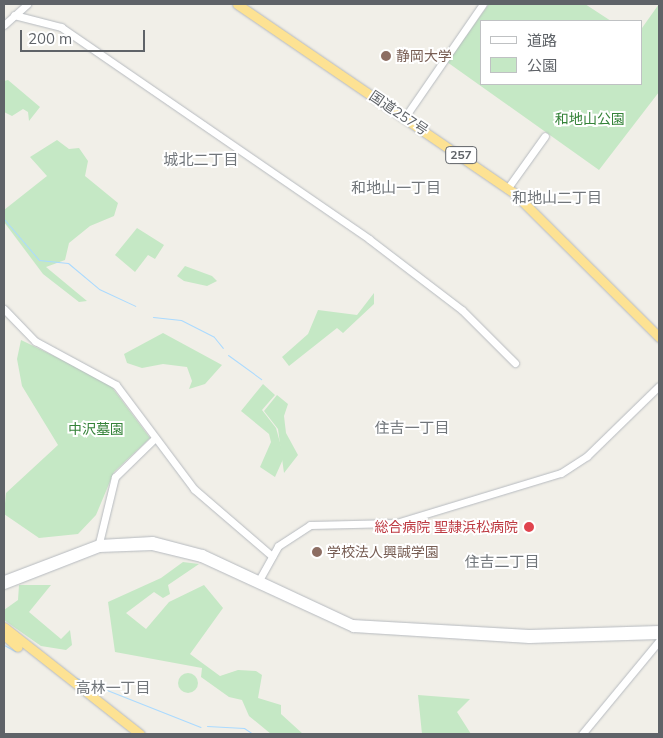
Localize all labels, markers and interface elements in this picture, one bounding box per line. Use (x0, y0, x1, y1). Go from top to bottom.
scale bar (22, 20, 148, 52)
legend (480, 20, 643, 85)
text: 200 m (28, 29, 72, 48)
text: 道路 (527, 31, 557, 50)
place label: 静岡大学 (396, 48, 452, 64)
marker: 静岡大学 (380, 50, 392, 62)
text: 公園 (527, 56, 557, 75)
street label: 国道257号 (366, 87, 432, 139)
park label: 和地山公園 (555, 111, 625, 127)
road number: 257 (445, 146, 477, 164)
district label: 城北二丁目 (164, 151, 238, 169)
district label: 和地山一丁目 (351, 179, 441, 197)
district label: 和地山二丁目 (512, 189, 602, 207)
district label: 住吉一丁目 (375, 419, 449, 437)
park label: 中沢墓園 (68, 421, 124, 437)
place label: 総合病院 聖隷浜松病院 (374, 519, 518, 535)
marker: 総合病院 聖隷浜松病院 (522, 520, 536, 534)
place label: 学校法人興誠学園 (327, 544, 439, 560)
marker: 学校法人興誠学園 (311, 546, 323, 558)
district label: 住吉二丁目 (465, 553, 539, 571)
district label: 高林一丁目 (76, 679, 150, 697)

